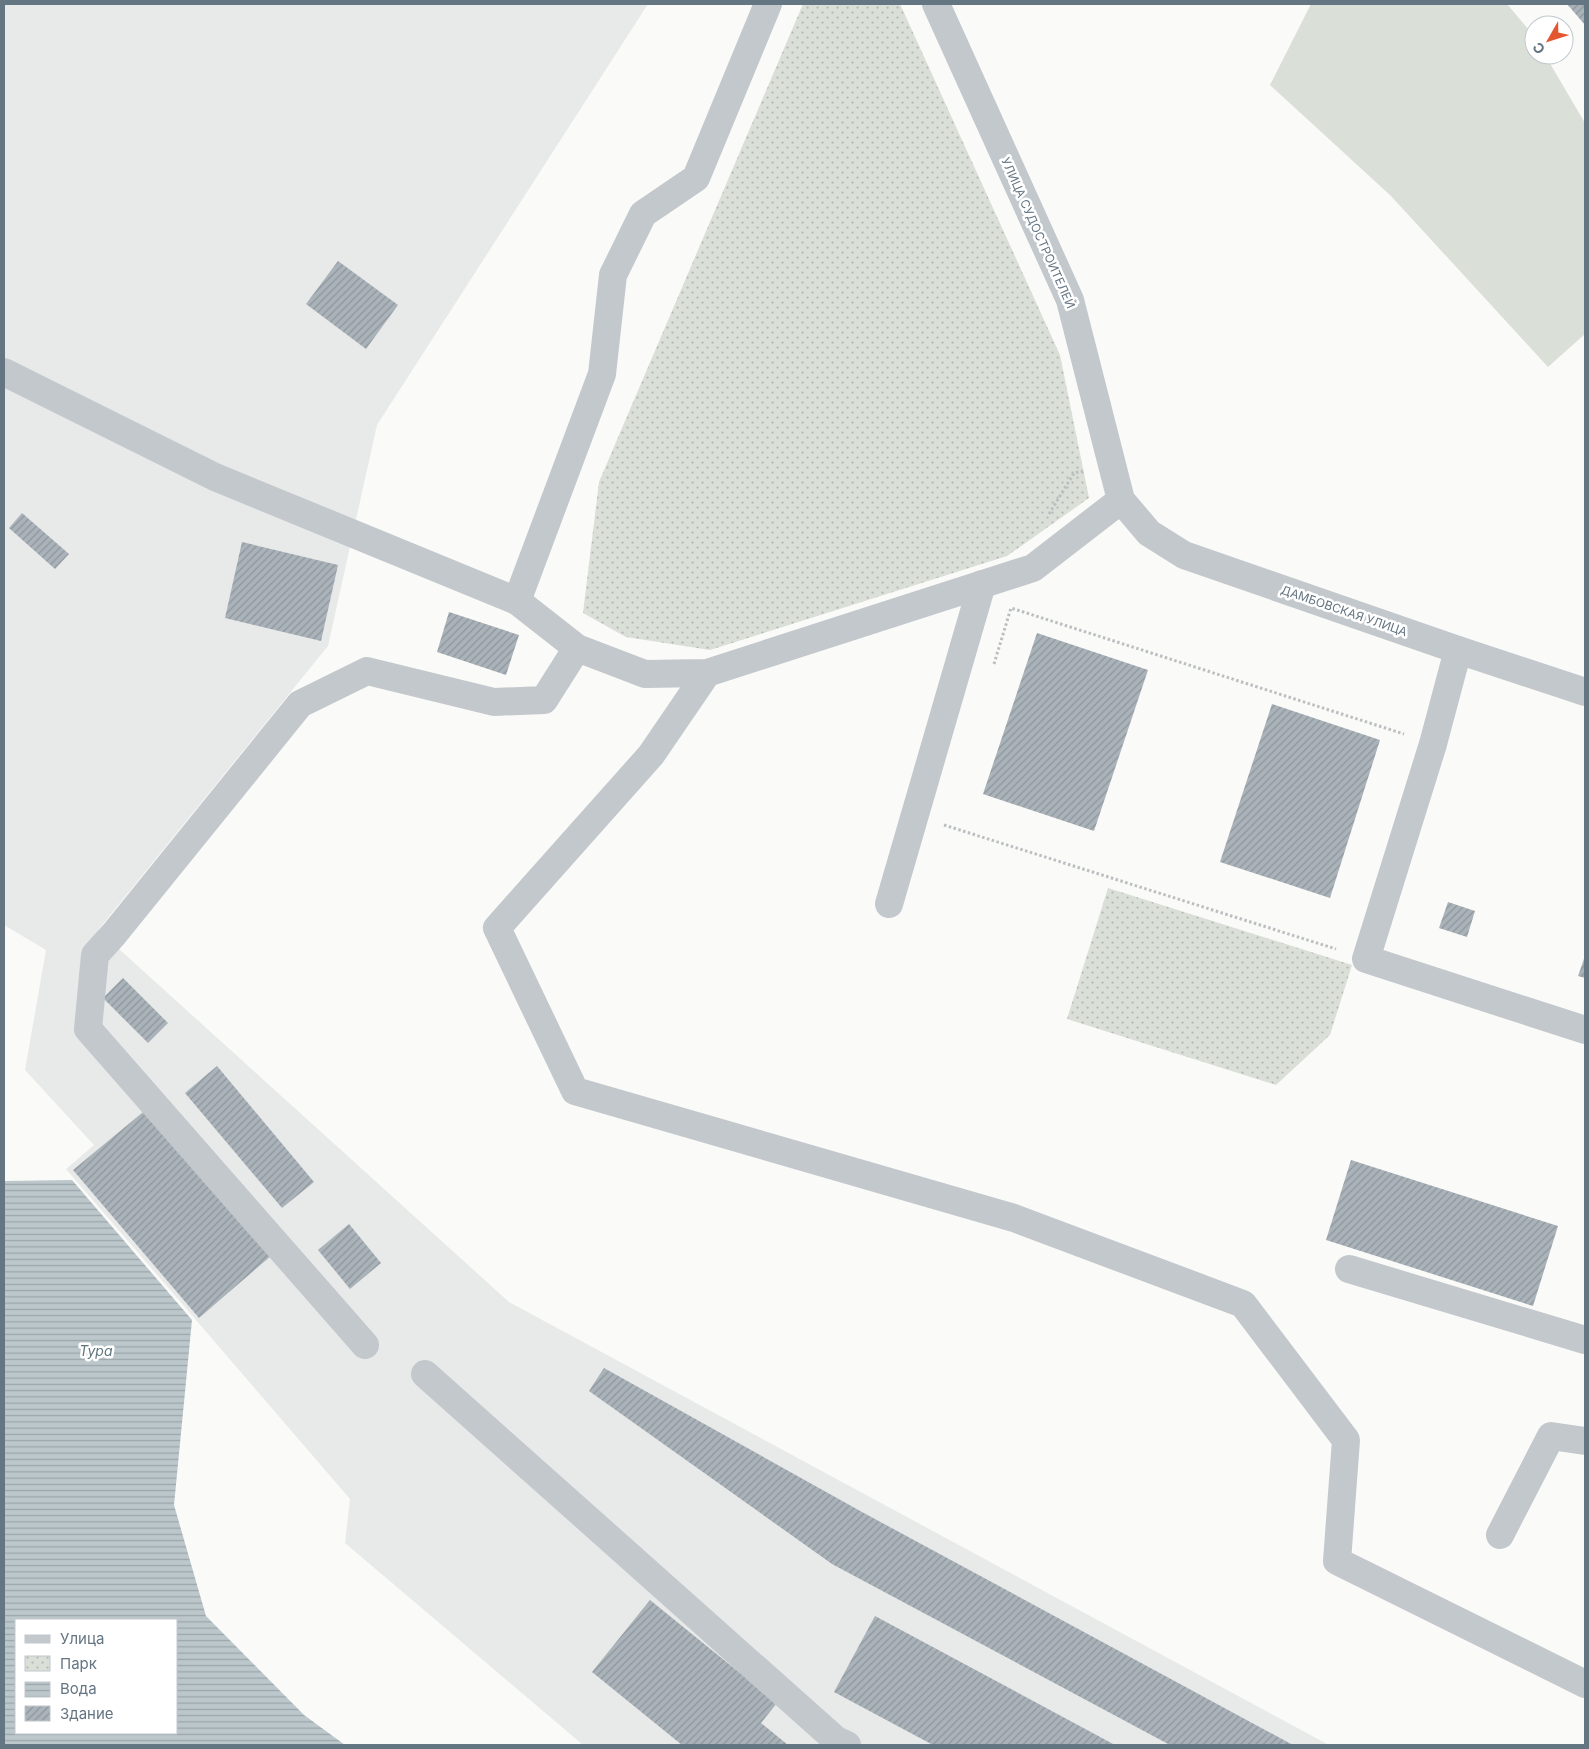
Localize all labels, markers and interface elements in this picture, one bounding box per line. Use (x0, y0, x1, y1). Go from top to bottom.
north arrow (1524, 15, 1574, 65)
text: С (1529, 39, 1548, 58)
street label: УЛИЦА СУДОСТРОИТЕЛЕЙ (998, 155, 1079, 311)
street label: ДАМБОВСКАЯ УЛИЦА (1279, 582, 1409, 639)
water label: Тура (79, 1342, 113, 1359)
legend (15, 1619, 178, 1734)
text: Улица (60, 1629, 104, 1648)
text: Парк (60, 1654, 97, 1673)
text: Вода (60, 1679, 97, 1698)
text: Здание (60, 1704, 114, 1723)

